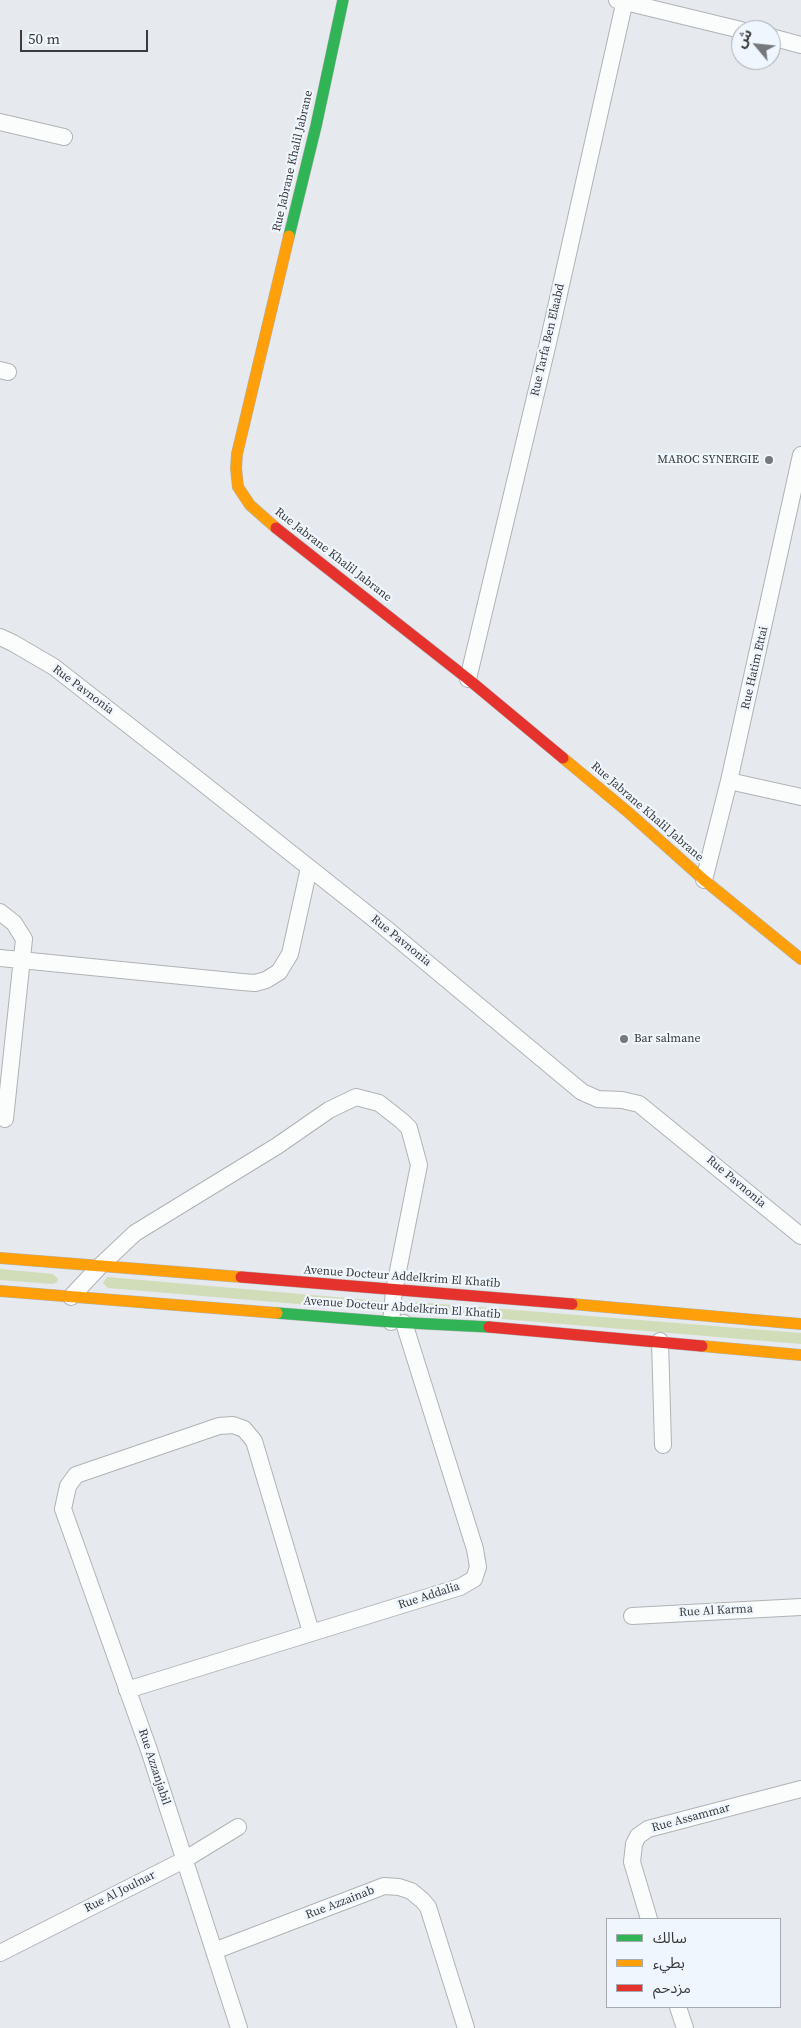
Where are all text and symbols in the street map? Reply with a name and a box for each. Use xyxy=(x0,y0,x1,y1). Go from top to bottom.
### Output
scale bar xyxy=(22,20,150,52)
north arrow xyxy=(731,20,781,70)
text: ش xyxy=(730,25,757,52)
text: 50 m xyxy=(28,28,60,49)
street label: Rue Jabrane Khalil Jabrane xyxy=(270,89,316,233)
street label: Rue Tarfa Ben Elaabd xyxy=(528,282,568,398)
place label: MAROC SYNERGIE xyxy=(657,453,759,467)
marker: MAROC SYNERGIE xyxy=(763,454,775,466)
street label: Rue Jabrane Khalil Jabrane xyxy=(272,505,394,605)
street label: Rue Hatim Ettai xyxy=(738,625,772,711)
street label: Rue Pavnonia xyxy=(49,662,117,718)
street label: Rue Jabrane Khalil Jabrane xyxy=(588,759,706,865)
street label: Rue Pavnonia xyxy=(368,912,434,970)
place label: Bar salmane xyxy=(634,1032,701,1046)
marker: Bar salmane xyxy=(618,1033,630,1045)
street label: Rue Pavnonia xyxy=(703,1153,769,1211)
street label: Avenue Docteur Addelkrim El Khatib xyxy=(303,1263,501,1291)
street label: Avenue Docteur Abdelkrim El Khatib xyxy=(303,1294,501,1322)
street label: Rue Addalia xyxy=(396,1579,462,1613)
street label: Rue Al Karma xyxy=(679,1602,753,1620)
street label: Rue Azzanjabil xyxy=(135,1727,173,1807)
street label: Rue Assammar xyxy=(650,1801,732,1835)
street label: Rue Al Joulnar xyxy=(82,1868,158,1916)
street label: Rue Azzainab xyxy=(304,1883,376,1923)
legend xyxy=(606,1918,781,2008)
text: سالك xyxy=(653,1927,687,1948)
text: بطيء xyxy=(653,1952,685,1973)
text: مزدحم xyxy=(653,1977,691,1998)

